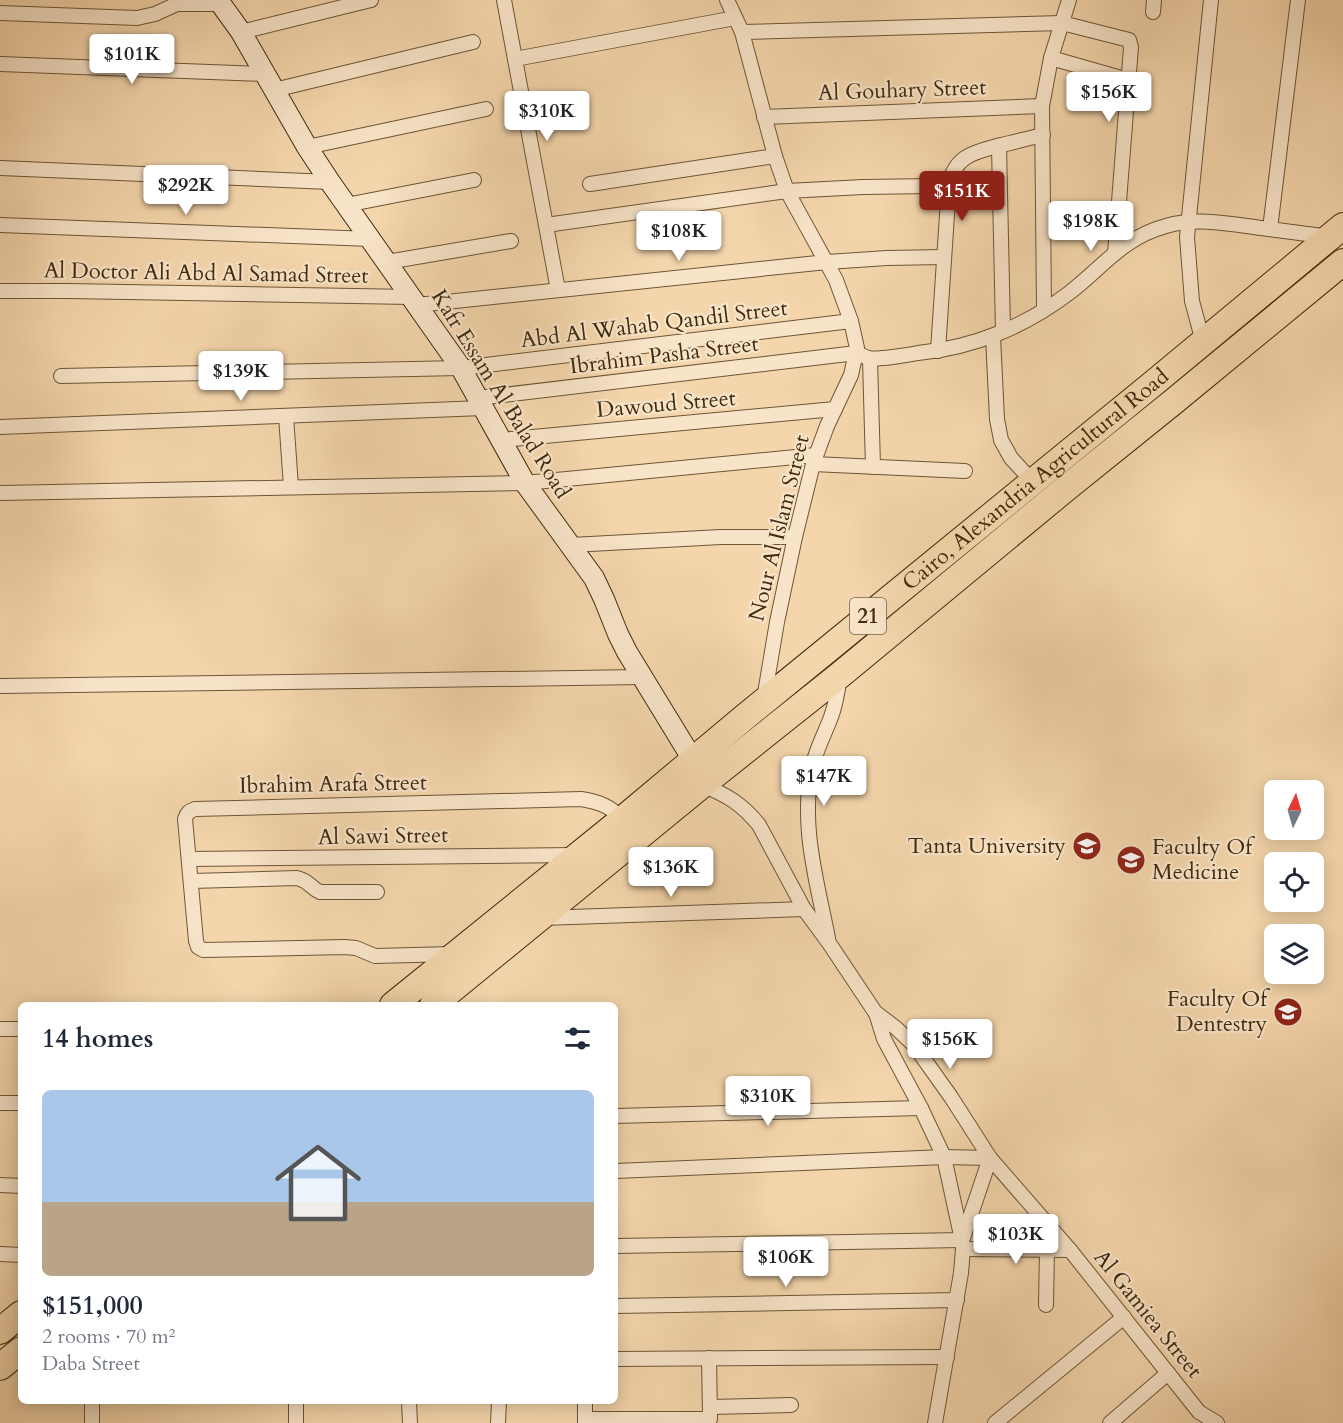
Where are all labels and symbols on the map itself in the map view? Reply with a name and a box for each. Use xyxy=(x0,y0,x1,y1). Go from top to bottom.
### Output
pin: $101K xyxy=(90,34,174,85)
street label: Al Gouhary Street xyxy=(817,72,987,108)
pin: $156K xyxy=(1067,72,1151,123)
pin: $310K xyxy=(505,91,589,142)
pin: $292K xyxy=(144,165,228,216)
pin: $151K xyxy=(920,171,1004,222)
pin: $198K xyxy=(1049,201,1133,252)
pin: $108K xyxy=(637,211,721,262)
street label: Al Doctor Ali Abd Al Samad Street xyxy=(44,255,369,291)
street label: Kafr Essam Al Balad Road xyxy=(424,284,578,505)
street label: Abd Al Wahab Qandil Street xyxy=(519,293,789,355)
street label: Ibrahim Pasha Street xyxy=(568,329,760,381)
pin: $139K xyxy=(199,351,283,402)
street label: Cairo, Alexandria Agricultural Road xyxy=(896,361,1175,597)
street label: Dawoud Street xyxy=(595,383,737,425)
street label: Nour Al Islam Street xyxy=(741,432,817,624)
road number: 21 xyxy=(850,598,886,634)
pin: $147K xyxy=(782,756,866,807)
street label: Ibrahim Arafa Street xyxy=(239,767,427,801)
north arrow xyxy=(1264,780,1324,840)
street label: Al Sawi Street xyxy=(318,820,448,852)
school or university icon: Tanta University xyxy=(1071,830,1103,862)
place label: Tanta University xyxy=(908,831,1066,861)
place label: Faculty Of Medicine xyxy=(1152,832,1255,887)
school or university icon: Faculty Of Medicine xyxy=(1115,844,1147,876)
pin: $136K xyxy=(629,847,713,898)
place label: Faculty Of Dentestry xyxy=(1167,984,1270,1039)
school or university icon: Faculty Of Dentestry xyxy=(1272,996,1304,1028)
pin: $156K xyxy=(908,1019,992,1070)
pin: $310K xyxy=(726,1076,810,1127)
pin: $103K xyxy=(974,1214,1058,1265)
pin: $106K xyxy=(744,1237,828,1288)
street label: Al Gamiea Street xyxy=(1087,1243,1209,1385)

